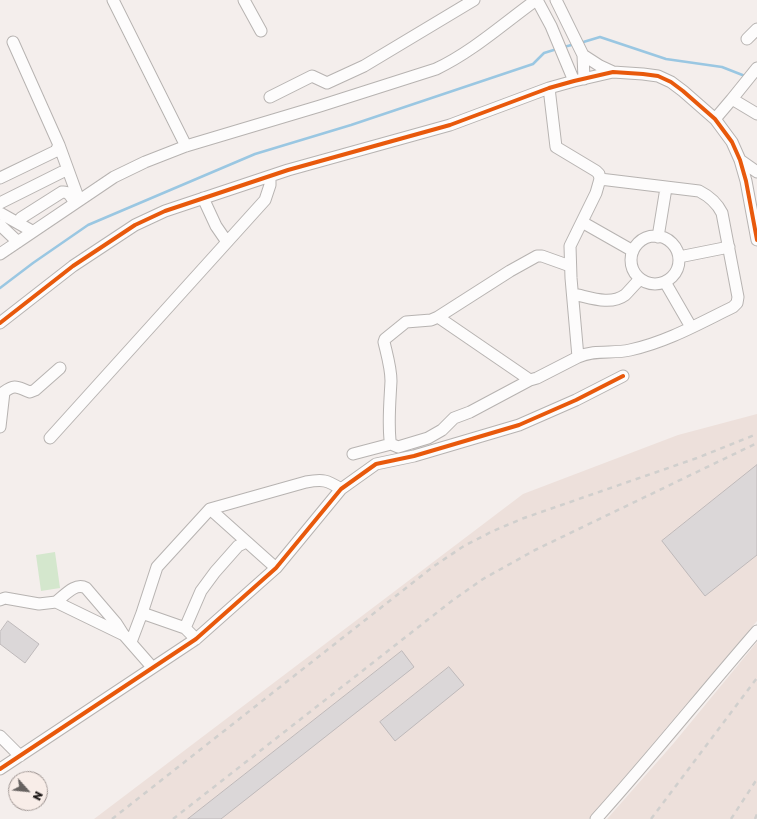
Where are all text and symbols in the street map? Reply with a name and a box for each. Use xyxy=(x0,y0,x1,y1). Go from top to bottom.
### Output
north arrow xyxy=(8,771,48,811)
text: N xyxy=(31,790,46,803)

